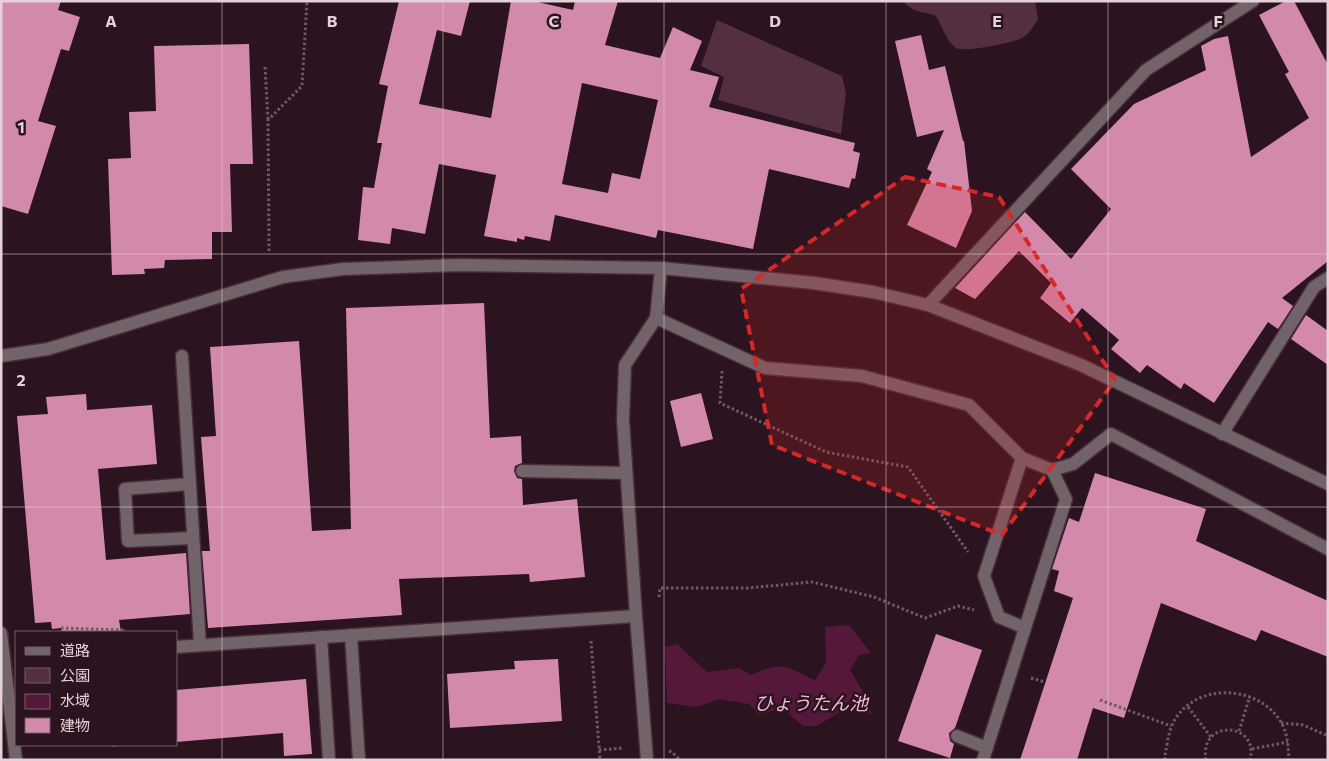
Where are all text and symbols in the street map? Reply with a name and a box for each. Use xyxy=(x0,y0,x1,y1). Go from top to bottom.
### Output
text: A xyxy=(105,11,117,30)
text: B xyxy=(327,11,338,30)
text: C xyxy=(549,11,560,30)
text: D xyxy=(769,11,781,30)
text: E xyxy=(992,11,1002,30)
text: F xyxy=(1213,11,1223,30)
text: 1 xyxy=(17,117,25,136)
text: 2 xyxy=(16,370,26,389)
legend xyxy=(15,631,178,746)
text: 道路 xyxy=(60,641,90,659)
text: 公園 xyxy=(60,666,90,684)
text: 水域 xyxy=(60,691,90,709)
water label: ひょうたん池 xyxy=(754,691,870,714)
text: 建物 xyxy=(60,716,90,734)

